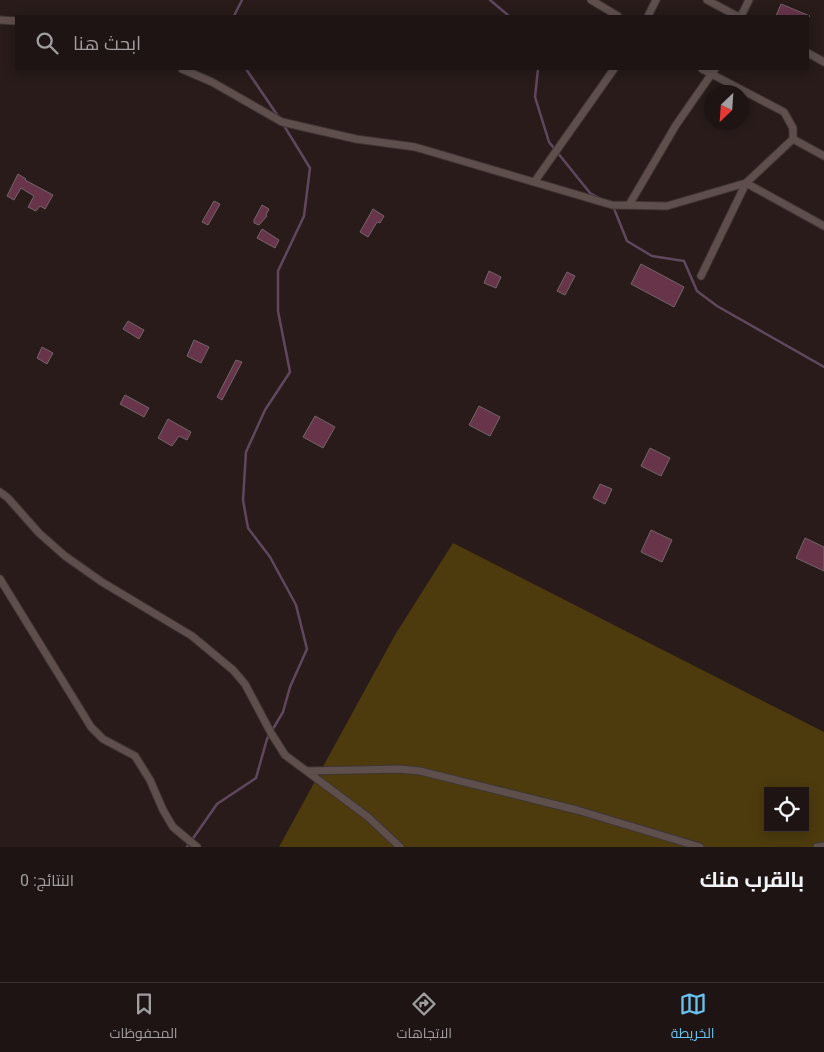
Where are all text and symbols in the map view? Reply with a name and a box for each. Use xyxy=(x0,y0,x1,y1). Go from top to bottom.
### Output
search box xyxy=(15,15,809,70)
icon: search xyxy=(33,29,61,57)
text: ابحث هنا xyxy=(73,32,141,55)
north arrow xyxy=(704,85,749,130)
map controls xyxy=(764,787,809,832)
button: locate xyxy=(764,787,809,832)
text: بالقرب منك xyxy=(700,868,804,892)
text: النتائج: 0 xyxy=(20,871,74,890)
tab: المحفوظات xyxy=(109,990,178,1046)
tab: الاتجاهات xyxy=(397,990,452,1046)
tab: الخريطة xyxy=(671,990,715,1046)

